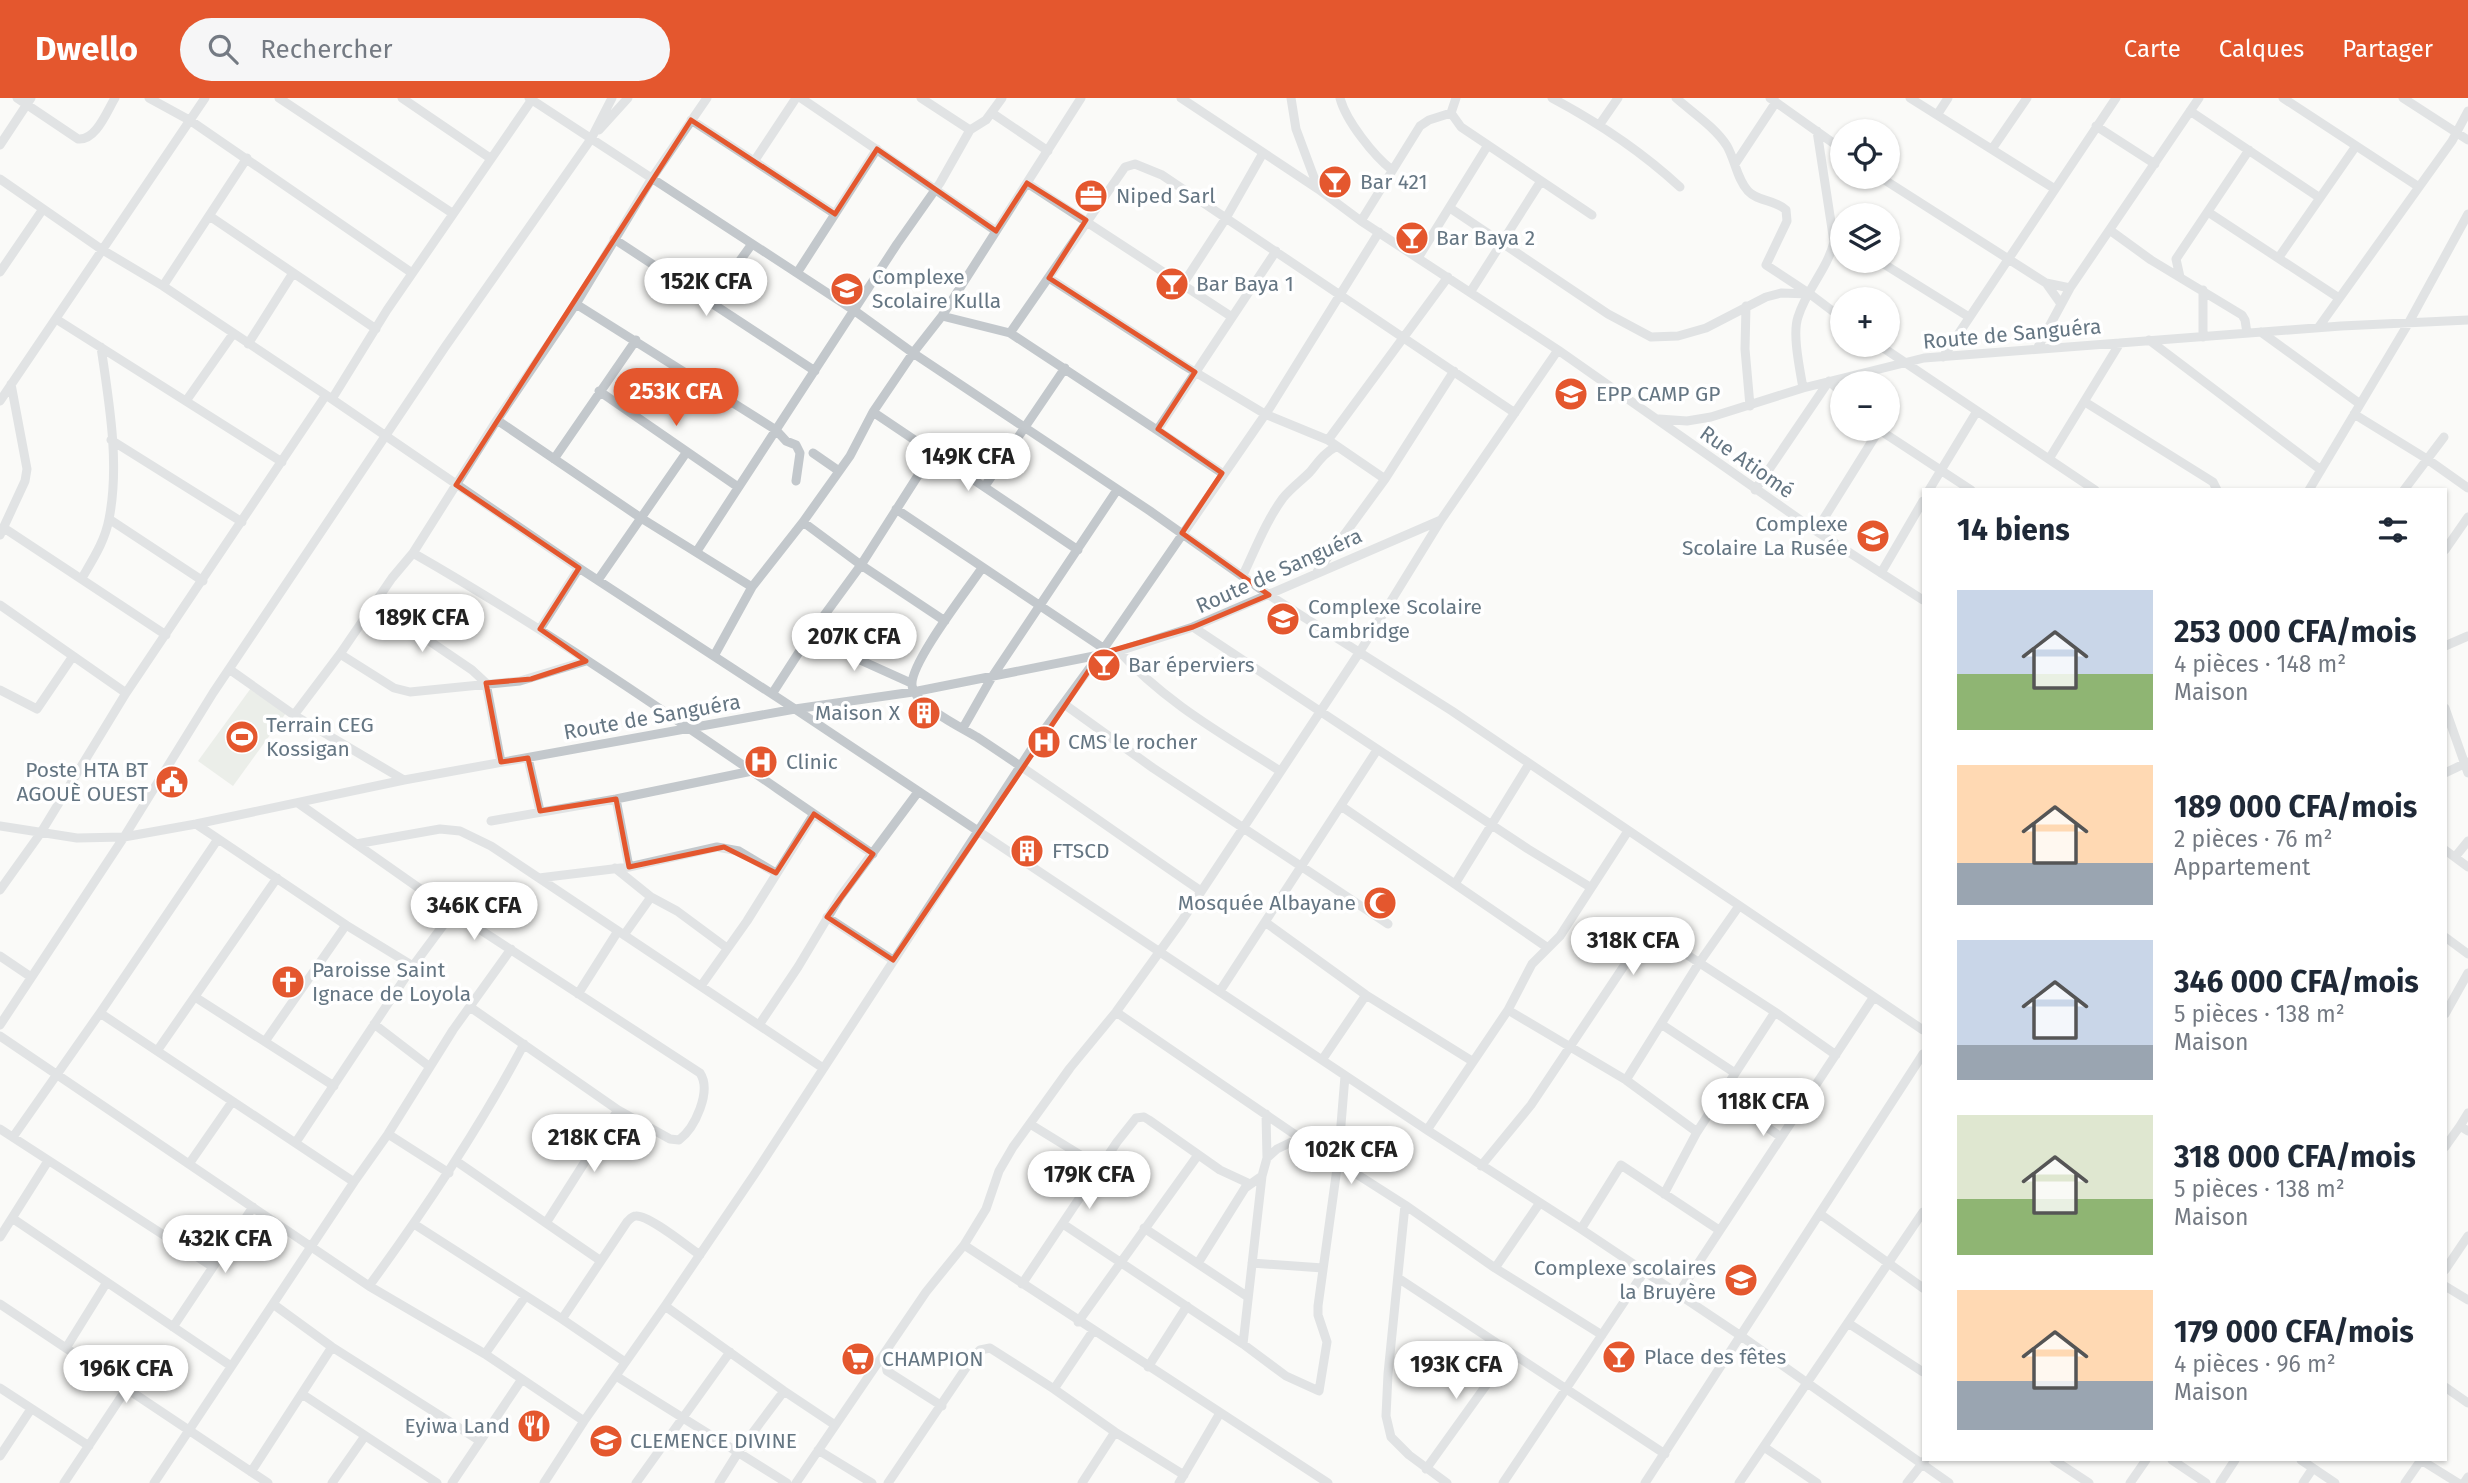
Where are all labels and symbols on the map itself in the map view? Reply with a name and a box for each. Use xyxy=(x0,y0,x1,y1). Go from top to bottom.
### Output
bar icon: Bar 421 xyxy=(1316,163,1354,201)
place label: Bar 421 xyxy=(1360,169,1428,195)
office icon: Niped Sarl xyxy=(1072,177,1110,215)
place label: Niped Sarl xyxy=(1116,183,1215,209)
bar icon: Bar Baya 2 xyxy=(1393,219,1431,257)
place label: Bar Baya 2 xyxy=(1436,225,1535,251)
pin: 152K CFA xyxy=(634,258,778,318)
place label: Complexe Scolaire Kulla xyxy=(872,264,1001,314)
bar icon: Bar Baya 1 xyxy=(1153,265,1191,303)
school or university icon: Complexe Scolaire Kulla xyxy=(828,270,866,308)
place label: Bar Baya 1 xyxy=(1196,271,1294,297)
street label: Route de Sanguéra xyxy=(1922,313,2102,355)
pin: 253K CFA xyxy=(604,368,748,428)
school or university icon: EPP CAMP GP xyxy=(1552,375,1590,413)
place label: EPP CAMP GP xyxy=(1596,381,1721,407)
street label: Rue Atiomé xyxy=(1695,420,1799,504)
pin: 149K CFA xyxy=(896,434,1040,493)
place label: Complexe Scolaire La Rusée xyxy=(1682,511,1848,561)
school or university icon: Complexe Scolaire La Rusée xyxy=(1854,517,1892,555)
street label: Route de Sanguéra xyxy=(1192,523,1366,619)
pin: 189K CFA xyxy=(350,594,494,654)
place label: Complexe Scolaire Cambridge xyxy=(1308,594,1482,644)
school or university icon: Complexe Scolaire Cambridge xyxy=(1264,600,1302,638)
pin: 207K CFA xyxy=(782,614,926,673)
bar icon: Bar éperviers xyxy=(1085,646,1123,684)
place label: Bar éperviers xyxy=(1128,652,1255,678)
street label: Route de Sanguéra xyxy=(562,689,742,745)
building icon: Maison X xyxy=(905,694,943,732)
place label: Maison X xyxy=(815,700,901,726)
place label: Terrain CEG Kossigan xyxy=(266,712,374,762)
sports icon: Terrain CEG Kossigan xyxy=(223,718,261,756)
hospital icon: CMS le rocher xyxy=(1025,723,1063,761)
place label: CMS le rocher xyxy=(1068,729,1197,755)
hospital icon: Clinic xyxy=(742,743,780,781)
place label: Clinic xyxy=(786,749,838,775)
place label: Poste HTA BT AGOUÈ OUEST xyxy=(16,757,148,807)
public building icon: Poste HTA BT AGOUÈ OUEST xyxy=(153,763,191,801)
building icon: FTSCD xyxy=(1008,832,1046,870)
place label: FTSCD xyxy=(1052,838,1109,864)
pin: 346K CFA xyxy=(402,882,546,942)
mosque icon: Mosquée Albayane xyxy=(1361,884,1399,922)
place label: Mosquée Albayane xyxy=(1178,890,1356,916)
pin: 318K CFA xyxy=(1561,918,1705,977)
place label: Paroisse Saint Ignace de Loyola xyxy=(312,957,471,1007)
church icon: Paroisse Saint Ignace de Loyola xyxy=(269,963,307,1001)
pin: 118K CFA xyxy=(1691,1079,1835,1138)
pin: 218K CFA xyxy=(522,1114,666,1174)
pin: 102K CFA xyxy=(1279,1126,1423,1186)
pin: 179K CFA xyxy=(1017,1152,1161,1211)
pin: 432K CFA xyxy=(153,1216,297,1275)
place label: Complexe scolaires la Bruyère xyxy=(1534,1255,1716,1305)
school or university icon: Complexe scolaires la Bruyère xyxy=(1722,1261,1760,1299)
bar icon: Place des fêtes xyxy=(1600,1338,1638,1376)
supermarket icon: CHAMPION xyxy=(839,1340,877,1378)
pin: 193K CFA xyxy=(1384,1342,1528,1401)
place label: Place des fêtes xyxy=(1644,1344,1786,1370)
pin: 196K CFA xyxy=(54,1346,198,1405)
place label: CHAMPION xyxy=(882,1346,984,1372)
restaurant icon: Eyiwa Land xyxy=(515,1407,553,1445)
place label: Eyiwa Land xyxy=(405,1413,510,1439)
school or university icon: CLEMENCE DIVINE xyxy=(587,1422,625,1460)
place label: CLEMENCE DIVINE xyxy=(630,1428,797,1454)

